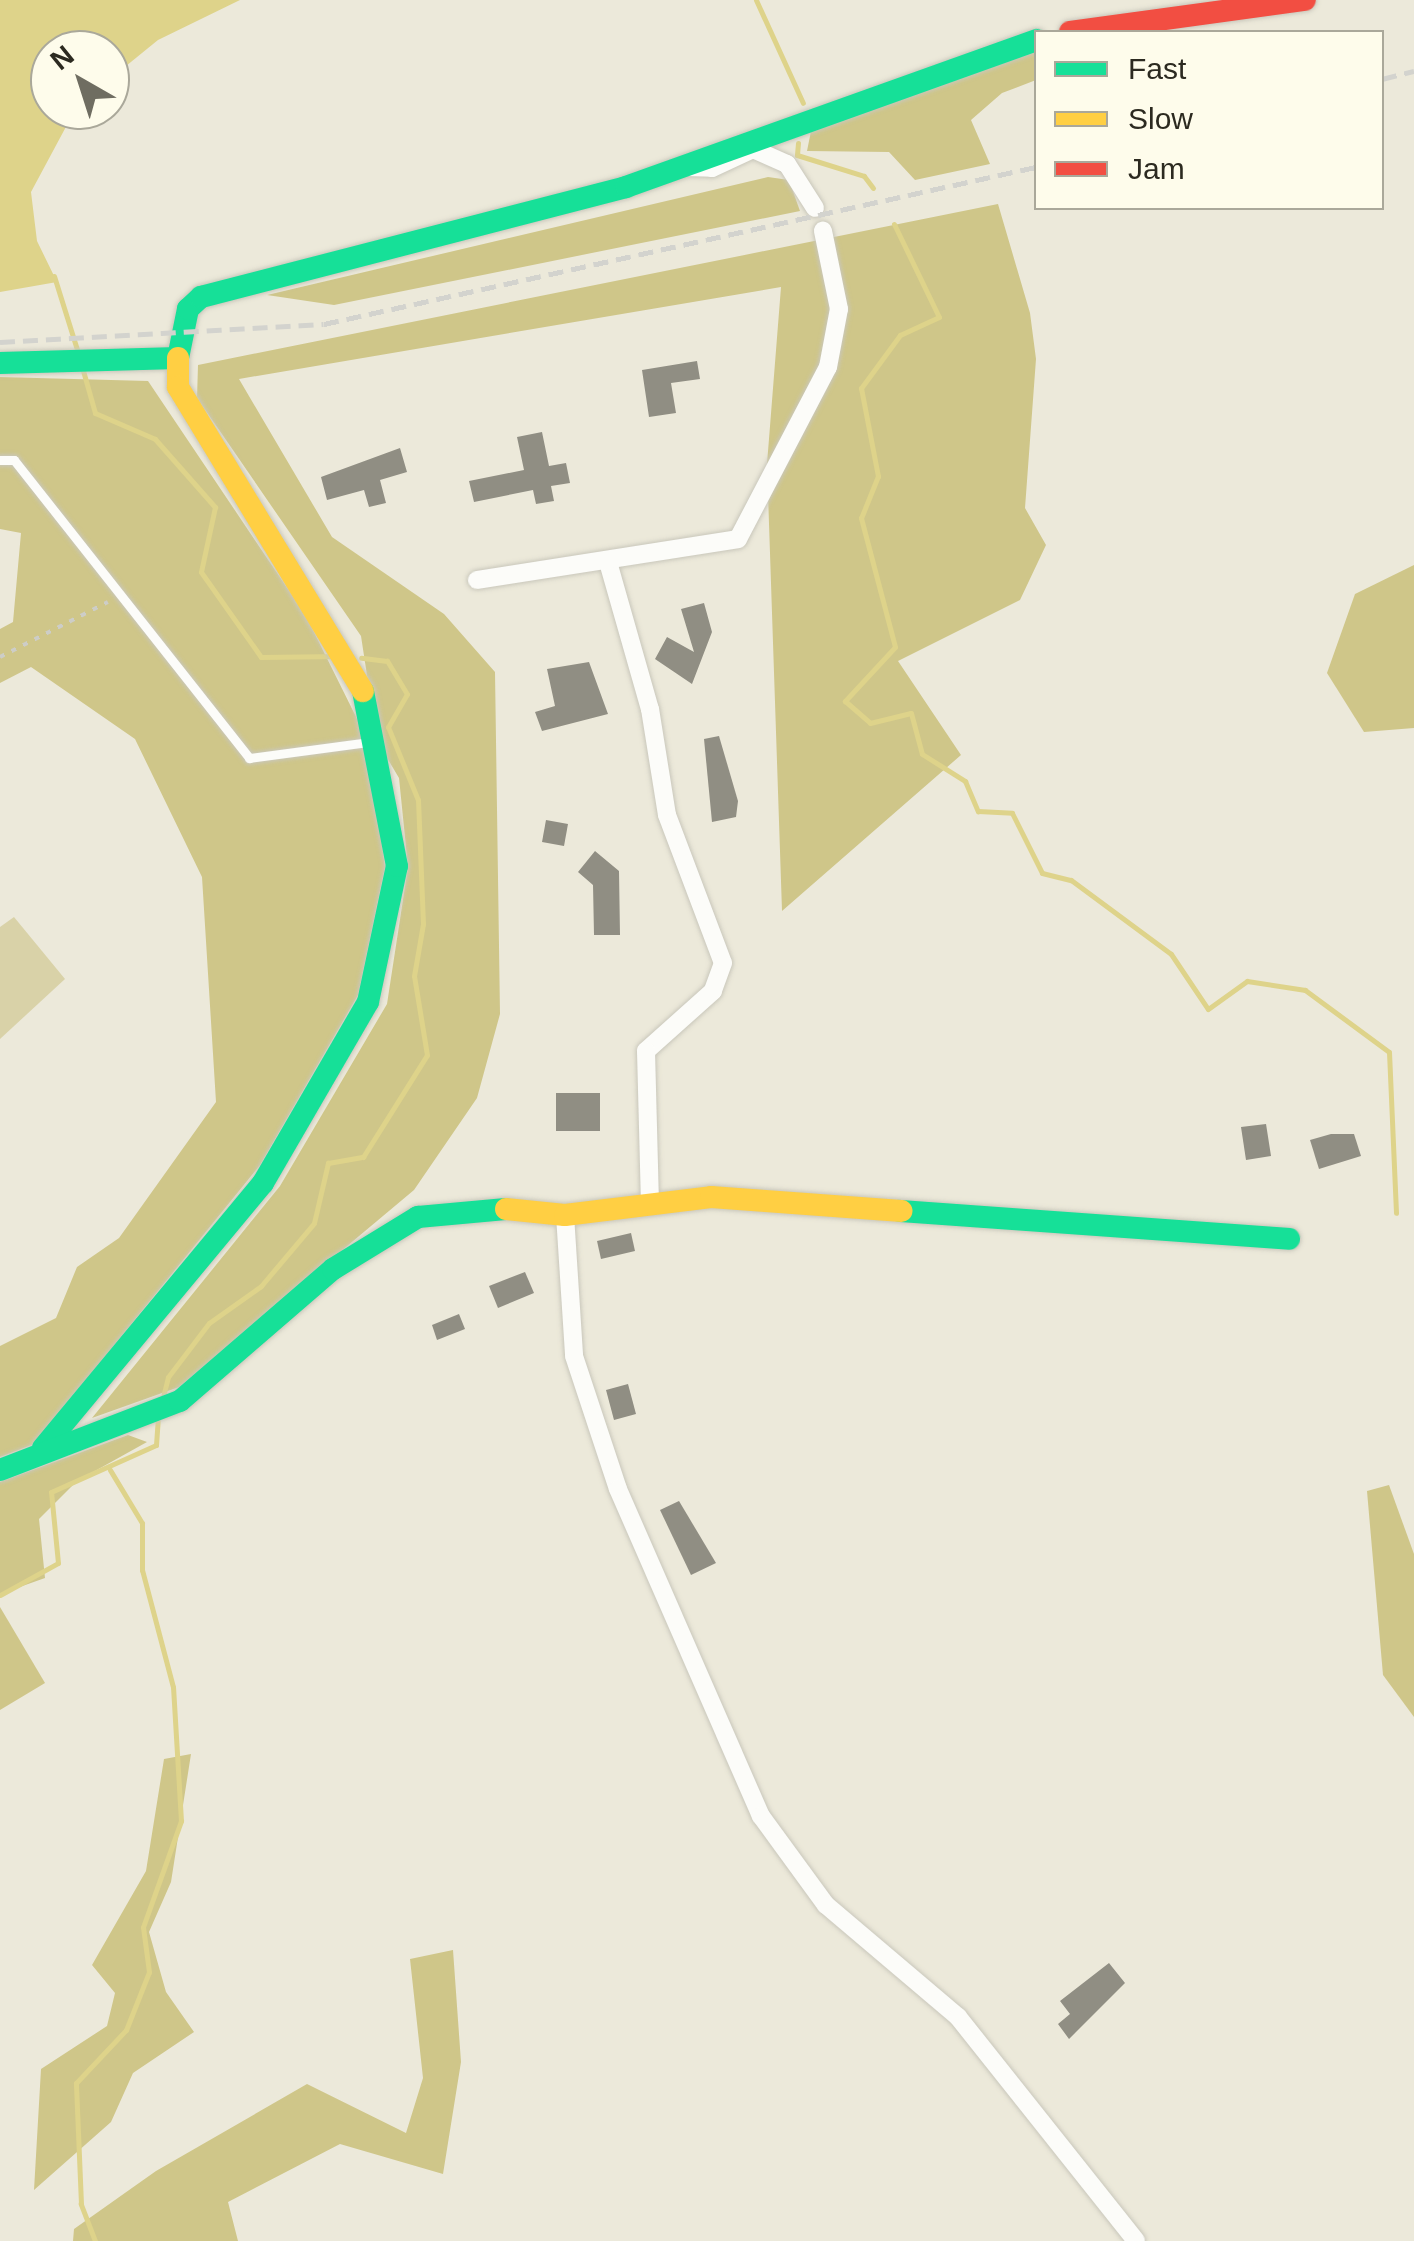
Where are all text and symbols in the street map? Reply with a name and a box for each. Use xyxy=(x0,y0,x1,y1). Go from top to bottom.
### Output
north arrow xyxy=(30,30,130,130)
legend xyxy=(1034,30,1384,210)
text: N xyxy=(44,39,80,76)
text: Fast xyxy=(1128,52,1186,85)
text: Slow xyxy=(1128,102,1193,135)
text: Jam xyxy=(1128,152,1185,185)

